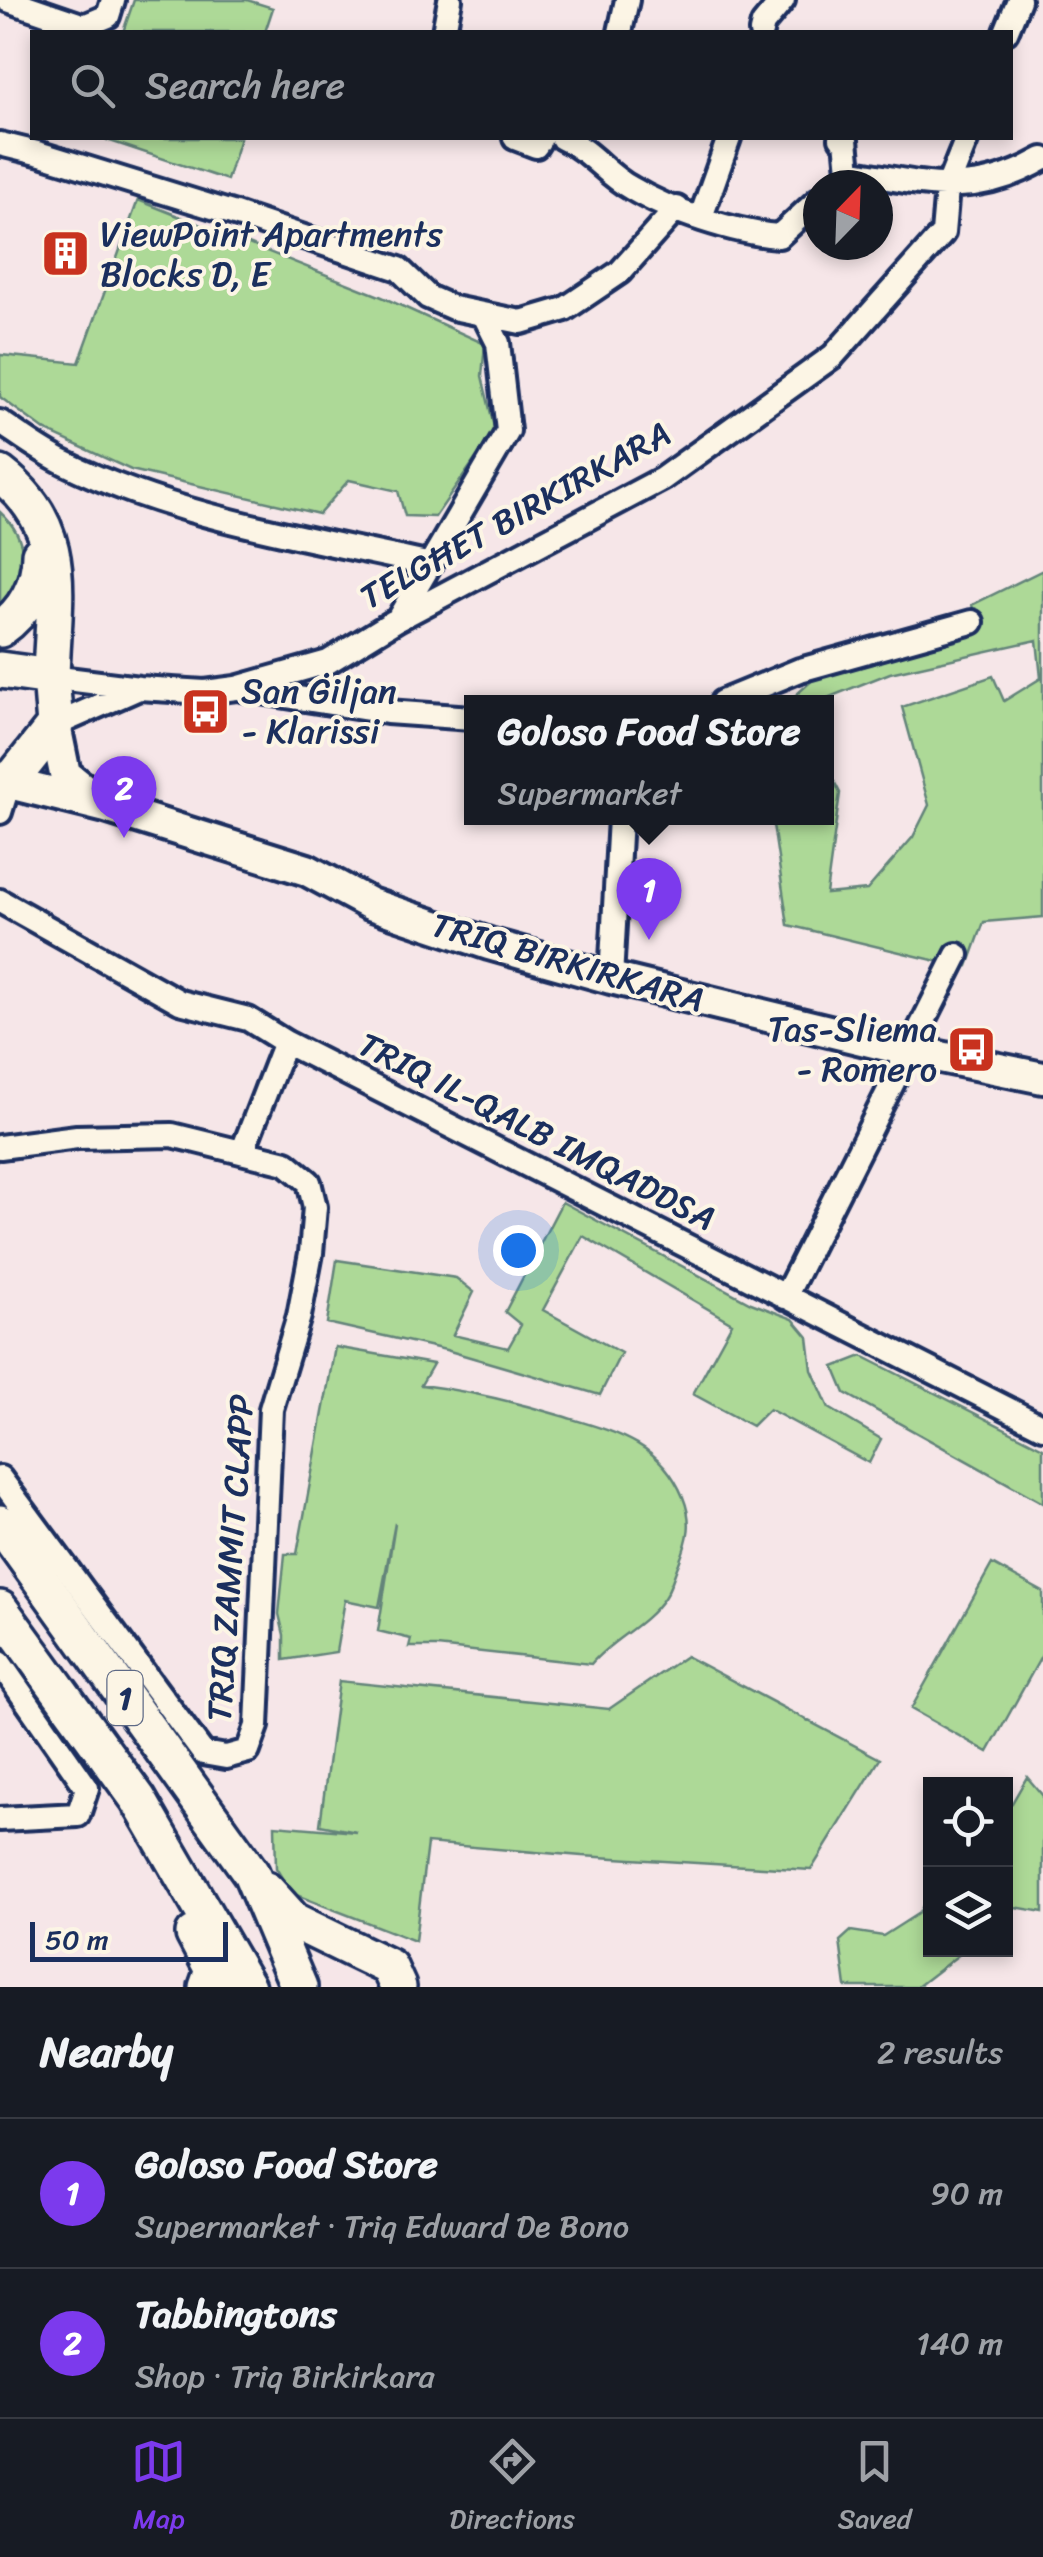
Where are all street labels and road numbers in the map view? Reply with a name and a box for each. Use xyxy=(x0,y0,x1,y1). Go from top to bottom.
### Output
street label: TELGĦET BIRKIRKARA xyxy=(348,403,682,627)
street label: TRIQ BIRKIRKARA xyxy=(424,893,712,1031)
street label: TRIQ IL-QALB IMQADDSA xyxy=(347,1014,727,1248)
street label: TRIQ ZAMMIT CLAPP xyxy=(188,1392,272,1724)
road number: 1 xyxy=(108,1671,142,1725)

